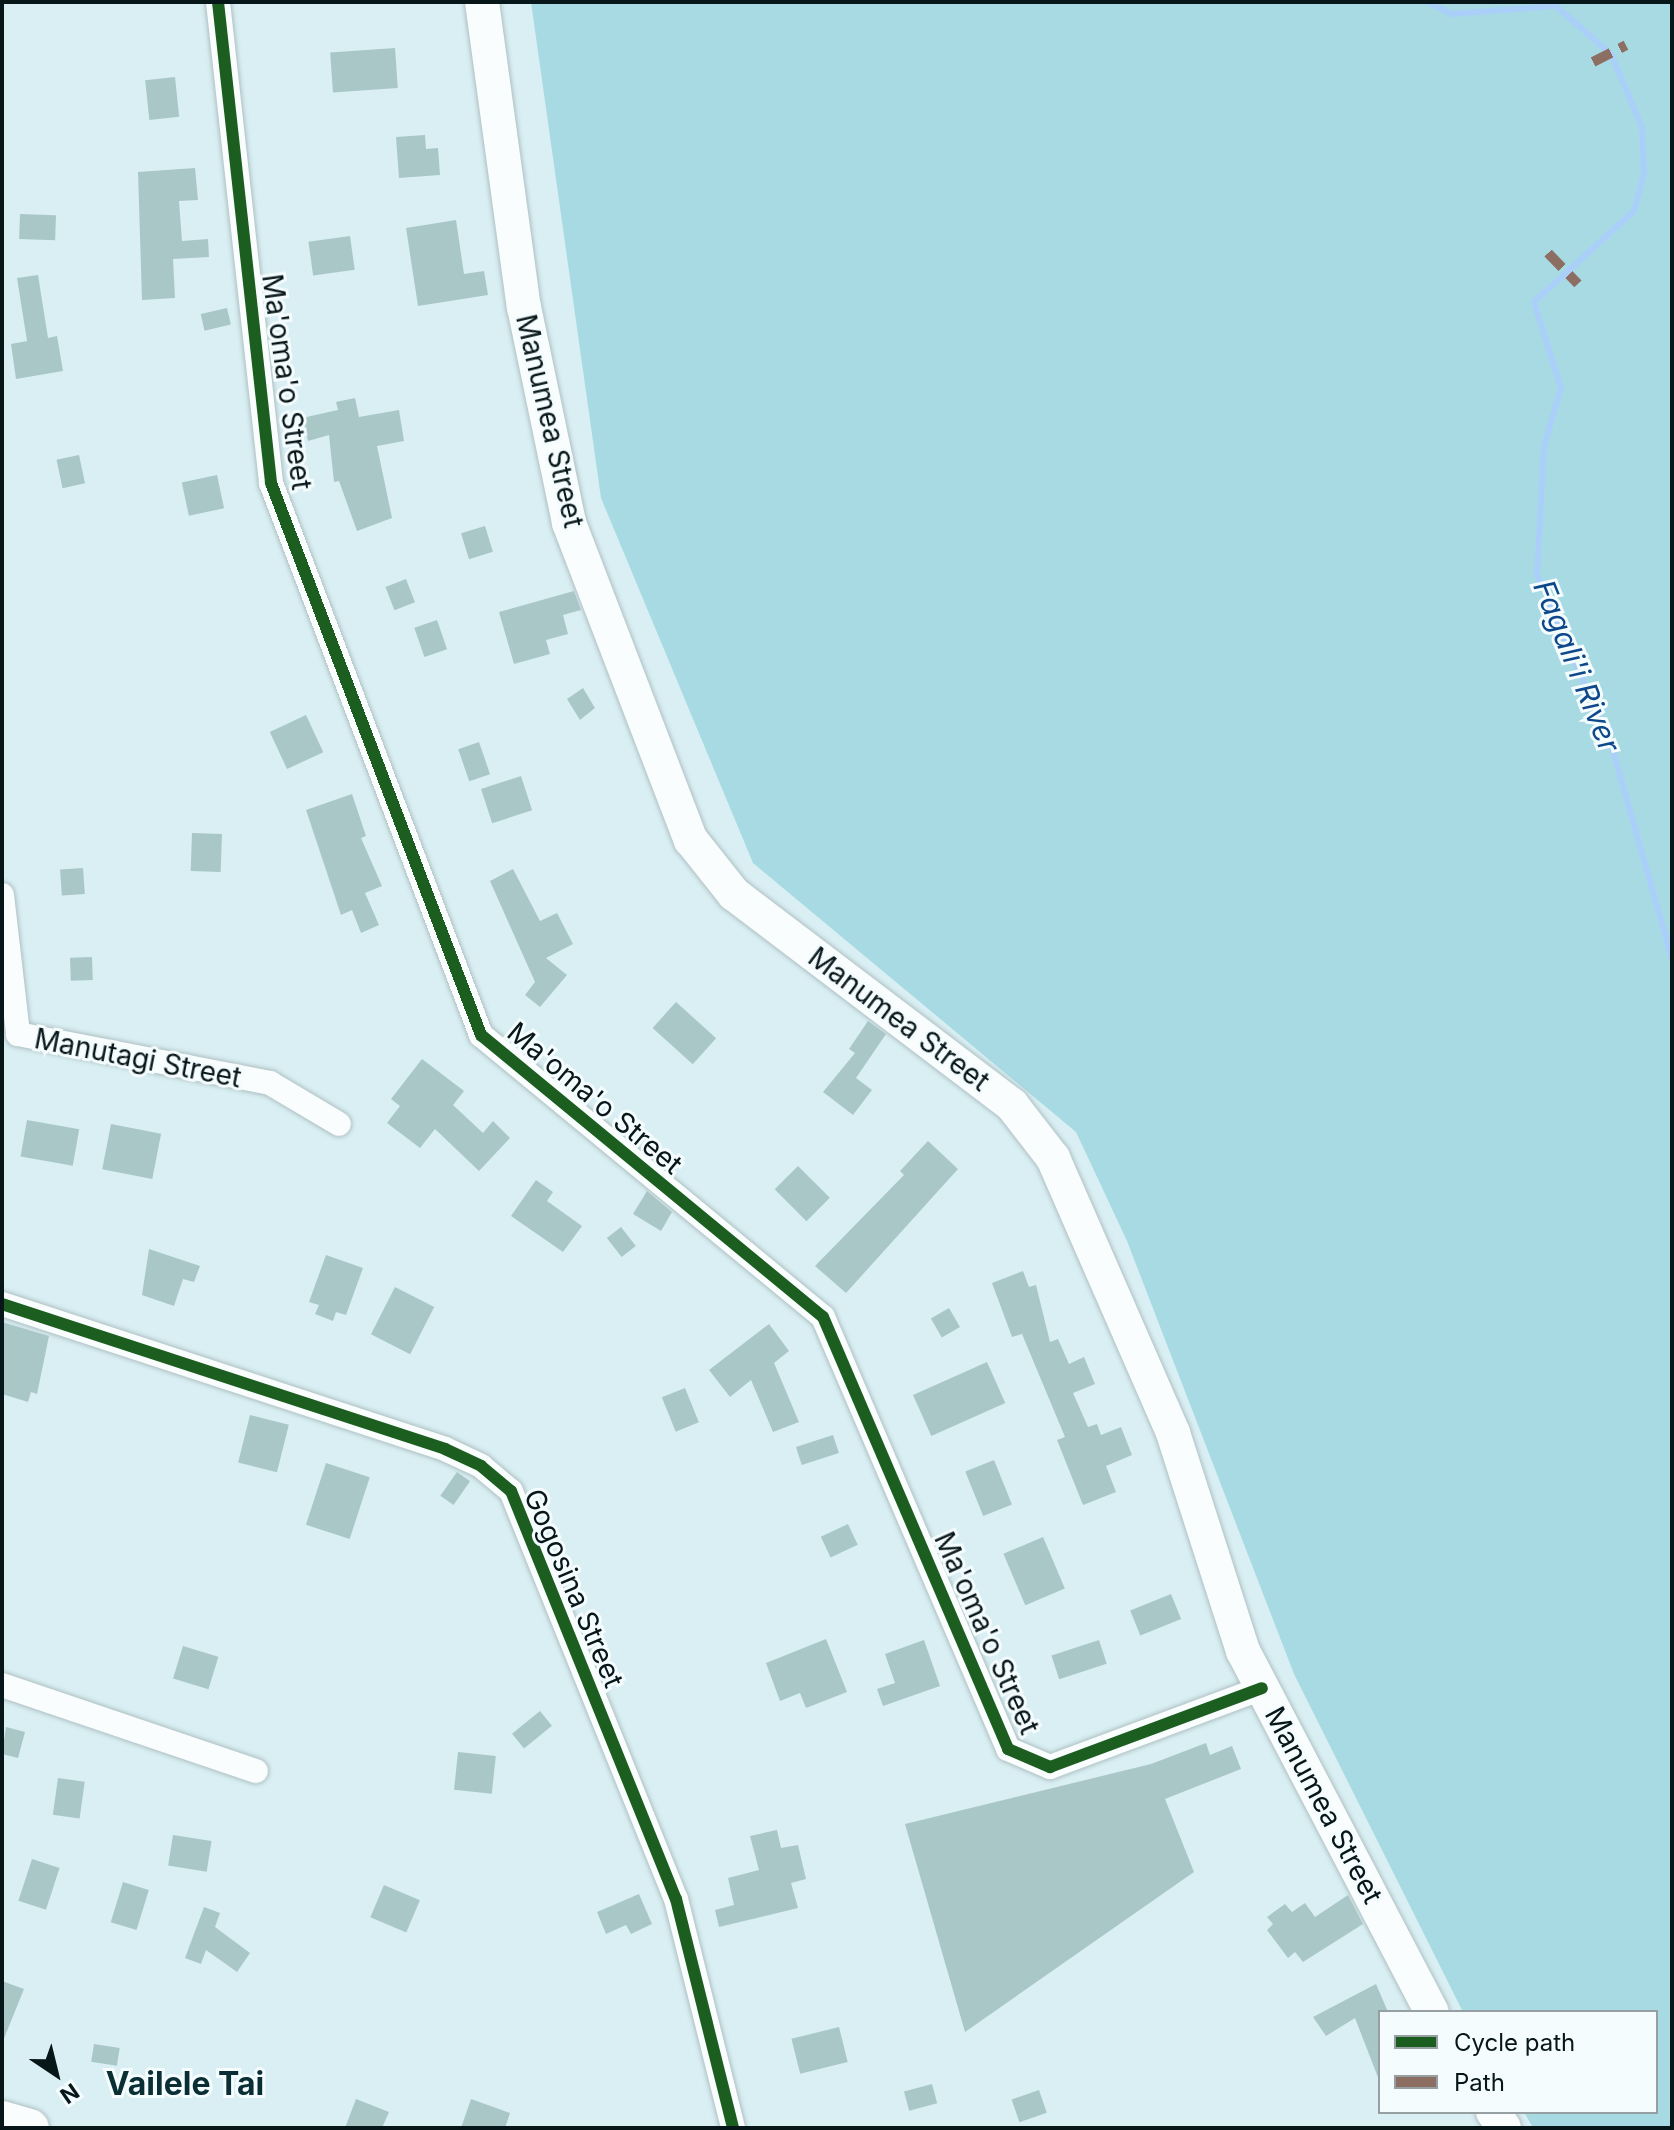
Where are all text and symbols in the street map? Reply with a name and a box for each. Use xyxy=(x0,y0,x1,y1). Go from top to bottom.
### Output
street label: Ma'oma'o Street xyxy=(255,272,319,492)
street label: Manumea Street xyxy=(509,311,591,531)
water label: Fagali'i River xyxy=(1526,575,1628,757)
street label: Manumea Street xyxy=(802,940,996,1098)
street label: Ma'oma'o Street xyxy=(501,1015,689,1181)
street label: Manutagi Street xyxy=(32,1021,244,1095)
street label: Gogosina Street xyxy=(517,1484,631,1692)
street label: Ma'oma'o Street xyxy=(927,1527,1047,1739)
street label: Manumea Street xyxy=(1258,1701,1390,1909)
legend xyxy=(1378,2010,1658,2114)
text: Cycle path xyxy=(1454,2028,1575,2057)
north arrow xyxy=(16,2034,96,2114)
district label: Vailele Tai xyxy=(106,2065,264,2103)
text: Path xyxy=(1454,2068,1505,2097)
text: N xyxy=(55,2078,84,2109)

